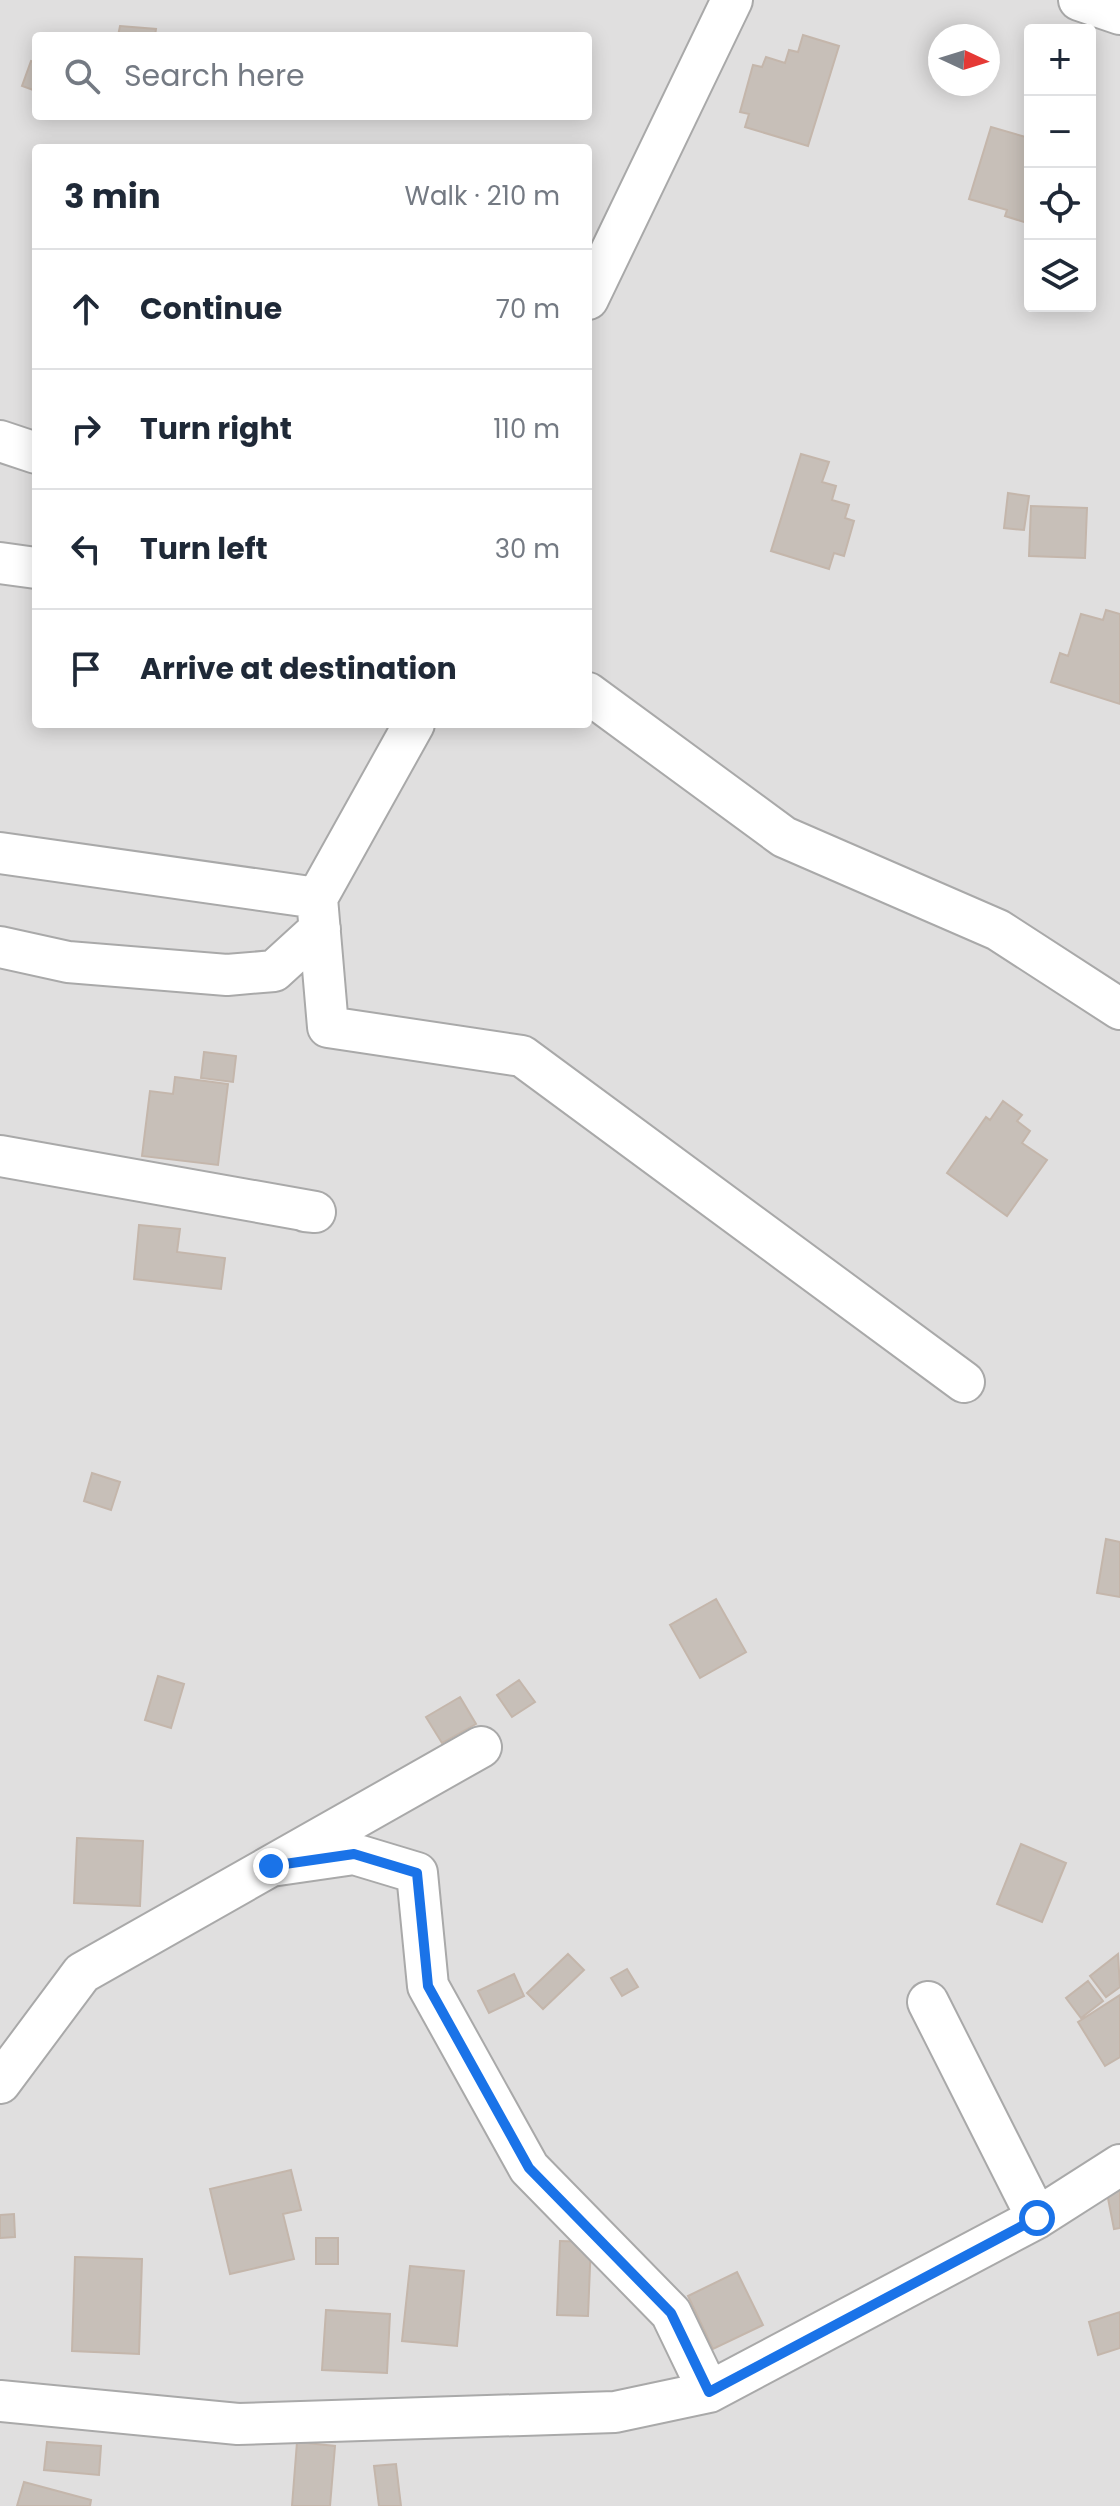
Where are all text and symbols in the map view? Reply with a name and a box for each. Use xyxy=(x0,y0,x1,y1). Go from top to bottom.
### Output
north arrow xyxy=(928,24,1000,96)
map controls xyxy=(1024,24,1096,312)
button: + xyxy=(1024,24,1096,96)
search box xyxy=(32,32,592,120)
icon: search xyxy=(60,54,104,98)
text: Search here xyxy=(124,54,305,97)
button: − xyxy=(1024,96,1096,168)
button: locate xyxy=(1024,168,1096,240)
text: 3 min xyxy=(64,172,161,220)
text: Walk · 210 m xyxy=(405,178,560,214)
button: layers xyxy=(1024,240,1096,312)
icon: ahead xyxy=(64,287,108,331)
text: Continue xyxy=(140,287,282,330)
text: 70 m xyxy=(496,291,560,327)
icon: right xyxy=(64,407,108,451)
text: Turn right xyxy=(140,407,292,450)
text: 110 m xyxy=(493,411,560,447)
icon: left xyxy=(64,527,108,571)
text: Turn left xyxy=(140,527,268,570)
text: 30 m xyxy=(495,531,560,567)
icon: arrive xyxy=(64,647,108,691)
text: Arrive at destination xyxy=(140,647,457,690)
route end xyxy=(253,1848,289,1884)
route start xyxy=(1019,2200,1055,2236)

